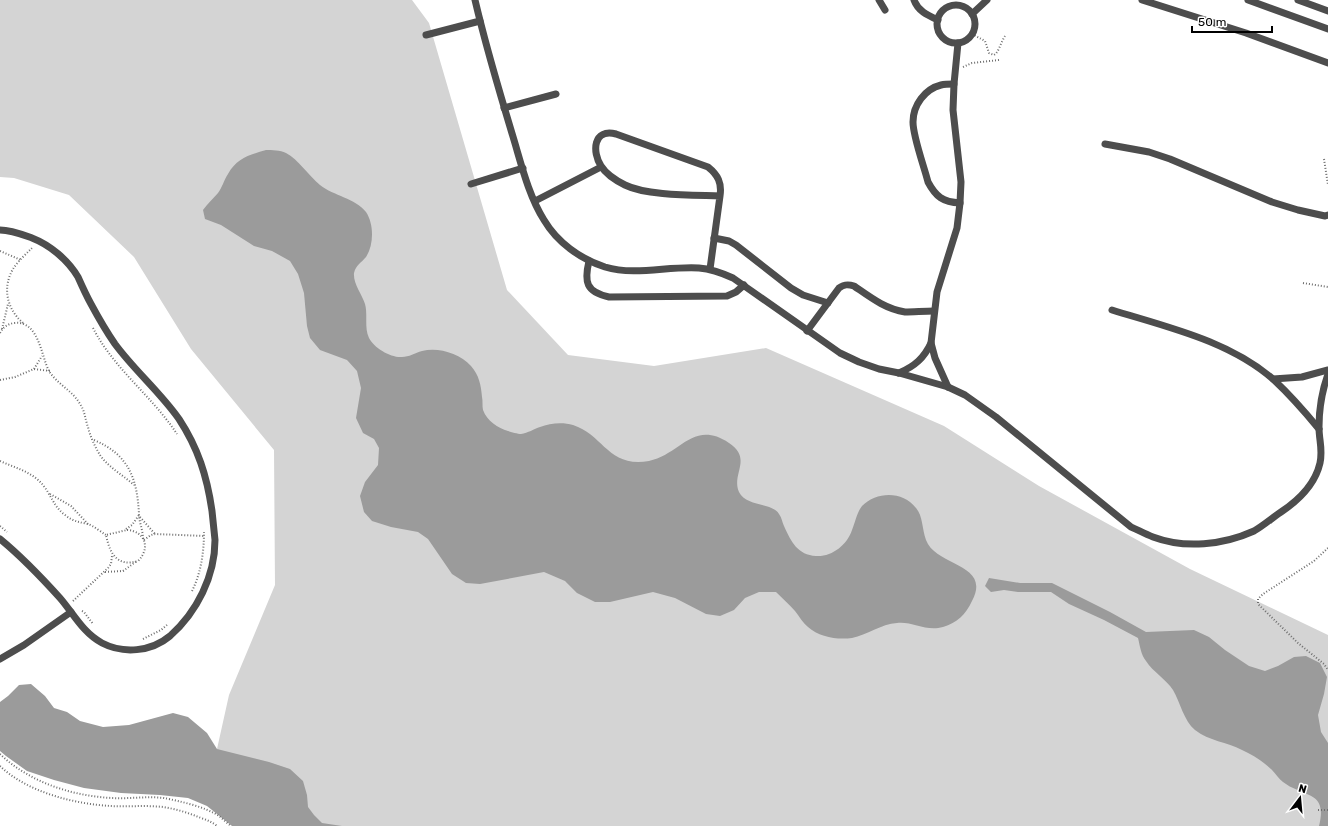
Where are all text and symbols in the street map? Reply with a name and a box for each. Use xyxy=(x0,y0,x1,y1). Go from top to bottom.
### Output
scale bar xyxy=(1192,8,1272,34)
text: 50 m xyxy=(1198,15,1226,29)
north arrow xyxy=(1280,778,1320,818)
text: N xyxy=(1297,782,1308,796)

